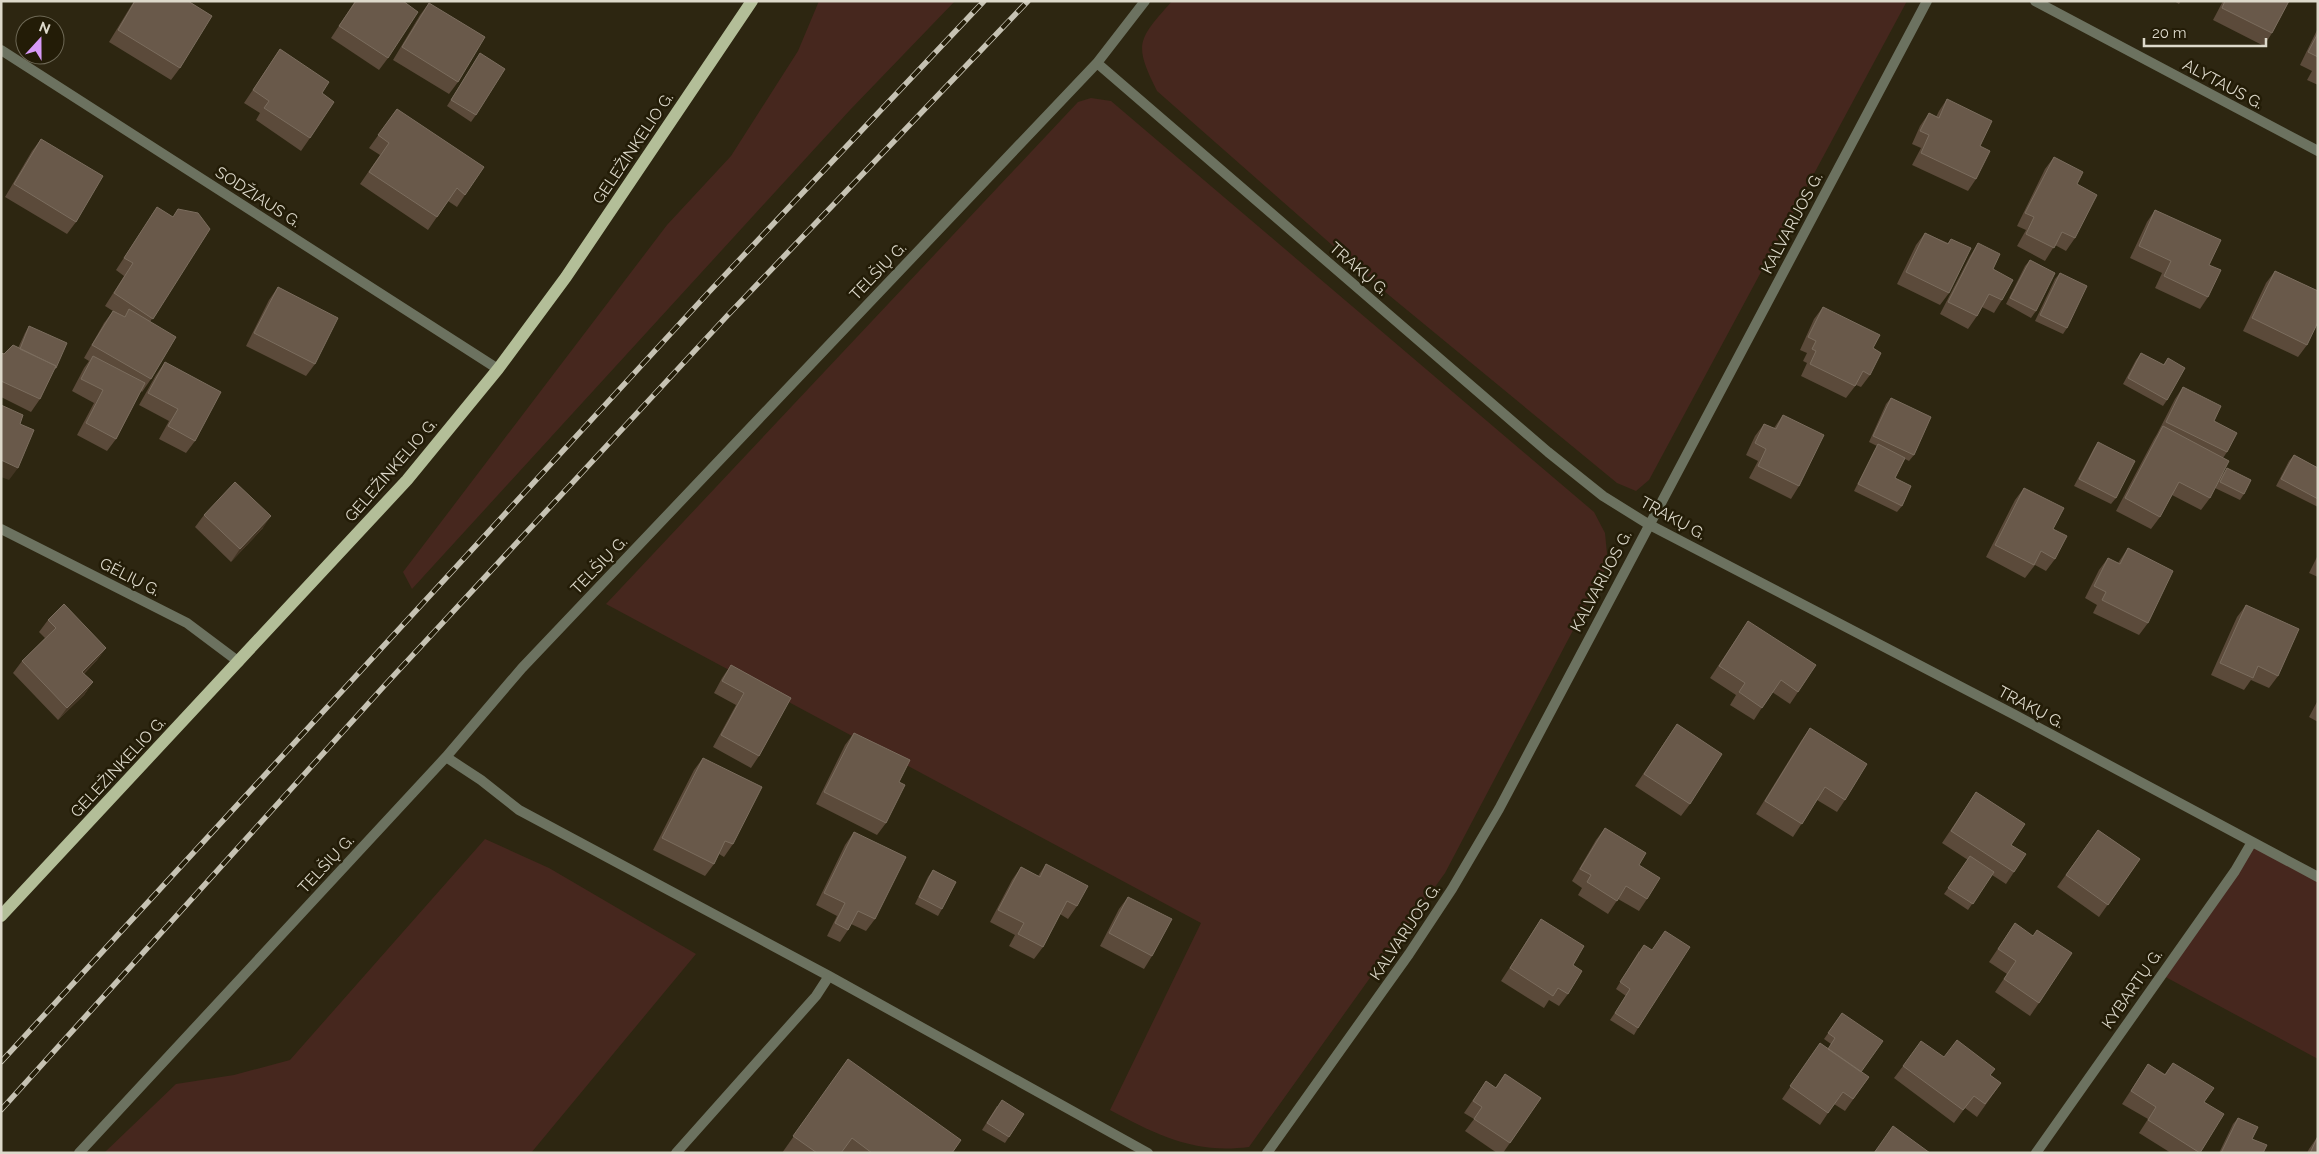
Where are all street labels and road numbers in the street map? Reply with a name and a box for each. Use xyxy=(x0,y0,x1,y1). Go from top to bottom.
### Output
street label: ALYTAUS G. xyxy=(2180,55,2266,113)
street label: GELEŽINKELIO G. xyxy=(588,88,677,207)
street label: SODŽIAUS G. xyxy=(212,162,305,232)
street label: KALVARIJOS G. xyxy=(1757,169,1827,277)
street label: TELŠIŲ G. xyxy=(845,237,910,304)
street label: TRAKŲ G. xyxy=(1326,238,1392,300)
street label: GELEŽINKELIO G. xyxy=(340,414,441,526)
street label: TRAKŲ G. xyxy=(1637,492,1709,544)
street label: KALVARIJOS G. xyxy=(1566,527,1636,635)
street label: TELŠIŲ G. xyxy=(566,531,631,598)
street label: GĖLIŲ G. xyxy=(97,553,164,600)
street label: TRAKŲ G. xyxy=(1995,682,2067,732)
street label: GELEŽINKELIO G. xyxy=(66,712,169,821)
street label: TELŠIŲ G. xyxy=(293,830,358,897)
street label: KALVARIJOS G. xyxy=(1366,880,1444,984)
street label: KYBARTŲ G. xyxy=(2098,946,2166,1032)

